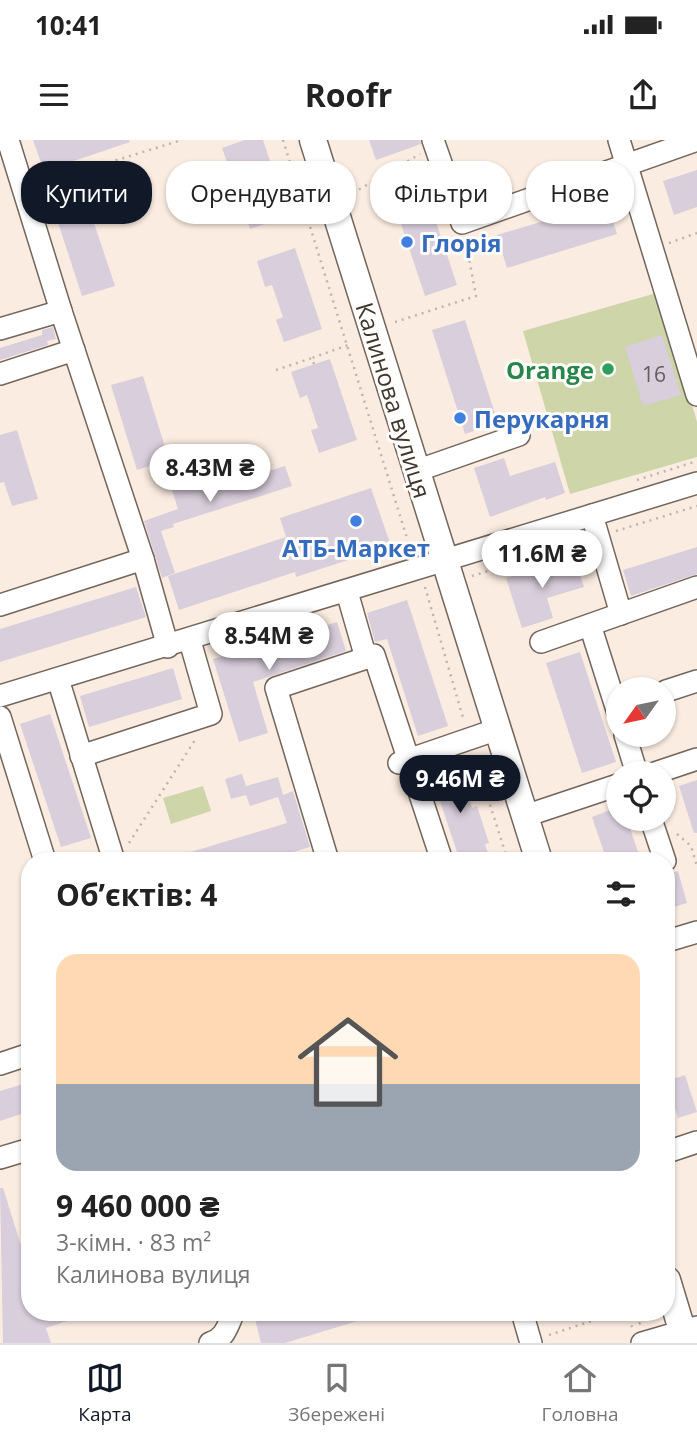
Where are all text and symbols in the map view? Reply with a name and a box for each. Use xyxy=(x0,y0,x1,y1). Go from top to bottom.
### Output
text: 10:41 xyxy=(35,7,102,43)
text: Roofr xyxy=(305,73,392,116)
icon: menu xyxy=(35,76,73,114)
icon: share xyxy=(624,76,662,114)
chip: Купити xyxy=(21,161,152,224)
chip: Орендувати xyxy=(166,161,356,224)
chip: Фільтри xyxy=(370,161,512,224)
chip: Нове xyxy=(526,161,634,224)
place label: Глорія xyxy=(421,226,502,259)
marker: Глорія xyxy=(399,234,415,250)
street label: Калинова вулиця xyxy=(349,298,439,502)
place label: Orange xyxy=(506,353,594,386)
house number: 16 xyxy=(642,360,666,388)
marker: Orange xyxy=(600,361,616,377)
place label: Перукарня xyxy=(474,402,610,435)
marker: Перукарня xyxy=(452,410,468,426)
pin: 8.43M ₴ xyxy=(145,444,275,504)
text: 8.43M ₴ xyxy=(165,451,255,483)
marker: АТБ-Маркет xyxy=(348,513,364,529)
place label: АТБ-Маркет xyxy=(282,531,430,564)
pin: 11.6M ₴ xyxy=(477,531,607,590)
text: 11.6M ₴ xyxy=(497,537,587,569)
pin: 8.54M ₴ xyxy=(204,612,334,672)
text: 8.54M ₴ xyxy=(224,619,314,651)
north arrow xyxy=(606,677,676,747)
map controls xyxy=(606,677,676,831)
pin: 9.46M ₴ xyxy=(395,756,525,815)
button: locate xyxy=(606,761,676,831)
text: 9.46M ₴ xyxy=(415,762,505,794)
text: Об’єктів: 4 xyxy=(56,874,217,915)
icon: filters xyxy=(602,875,640,913)
icon: home xyxy=(285,999,411,1125)
text: 9 460 000 ₴ xyxy=(56,1185,219,1226)
text: 3-кімн. · 83 m² xyxy=(56,1226,211,1258)
text: Калинова вулиця xyxy=(56,1258,251,1290)
tab: Карта xyxy=(78,1359,132,1427)
tab: Збережені xyxy=(288,1359,385,1427)
tab: Головна xyxy=(542,1359,619,1427)

